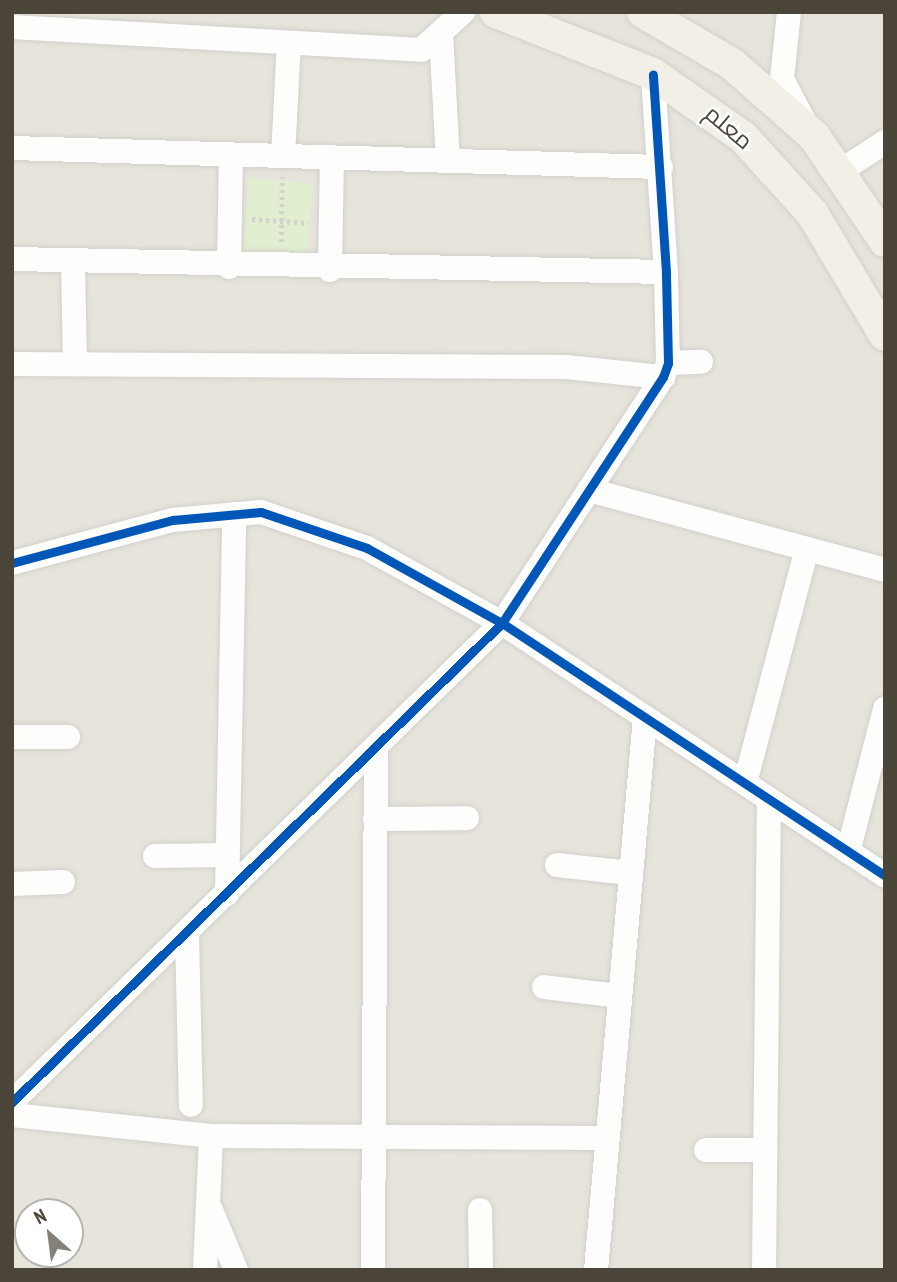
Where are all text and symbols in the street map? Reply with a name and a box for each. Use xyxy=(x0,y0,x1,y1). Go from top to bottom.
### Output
street label: معلم xyxy=(699,99,759,155)
north arrow xyxy=(14,1198,84,1268)
text: N xyxy=(30,1203,50,1229)

